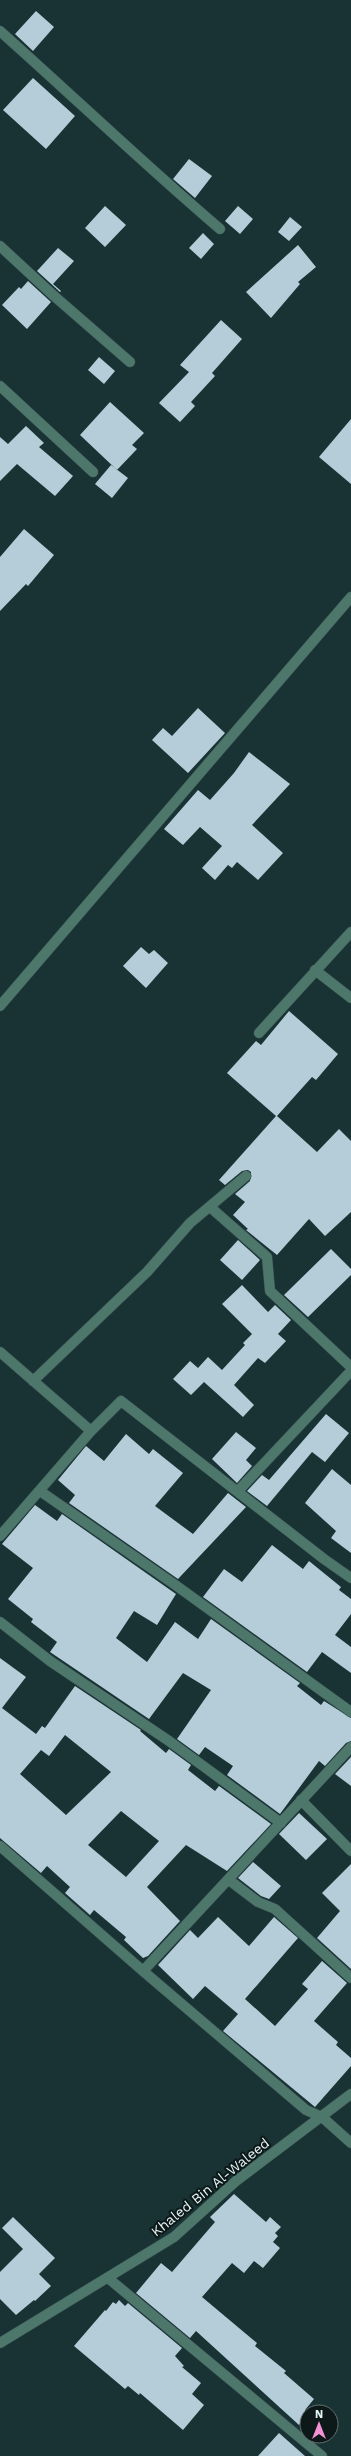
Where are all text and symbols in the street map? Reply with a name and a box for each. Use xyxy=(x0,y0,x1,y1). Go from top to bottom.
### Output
street label: Khaled Bin Al-Waleed xyxy=(148,2135,272,2239)
north arrow xyxy=(299,2404,339,2444)
text: N xyxy=(315,2408,323,2421)

